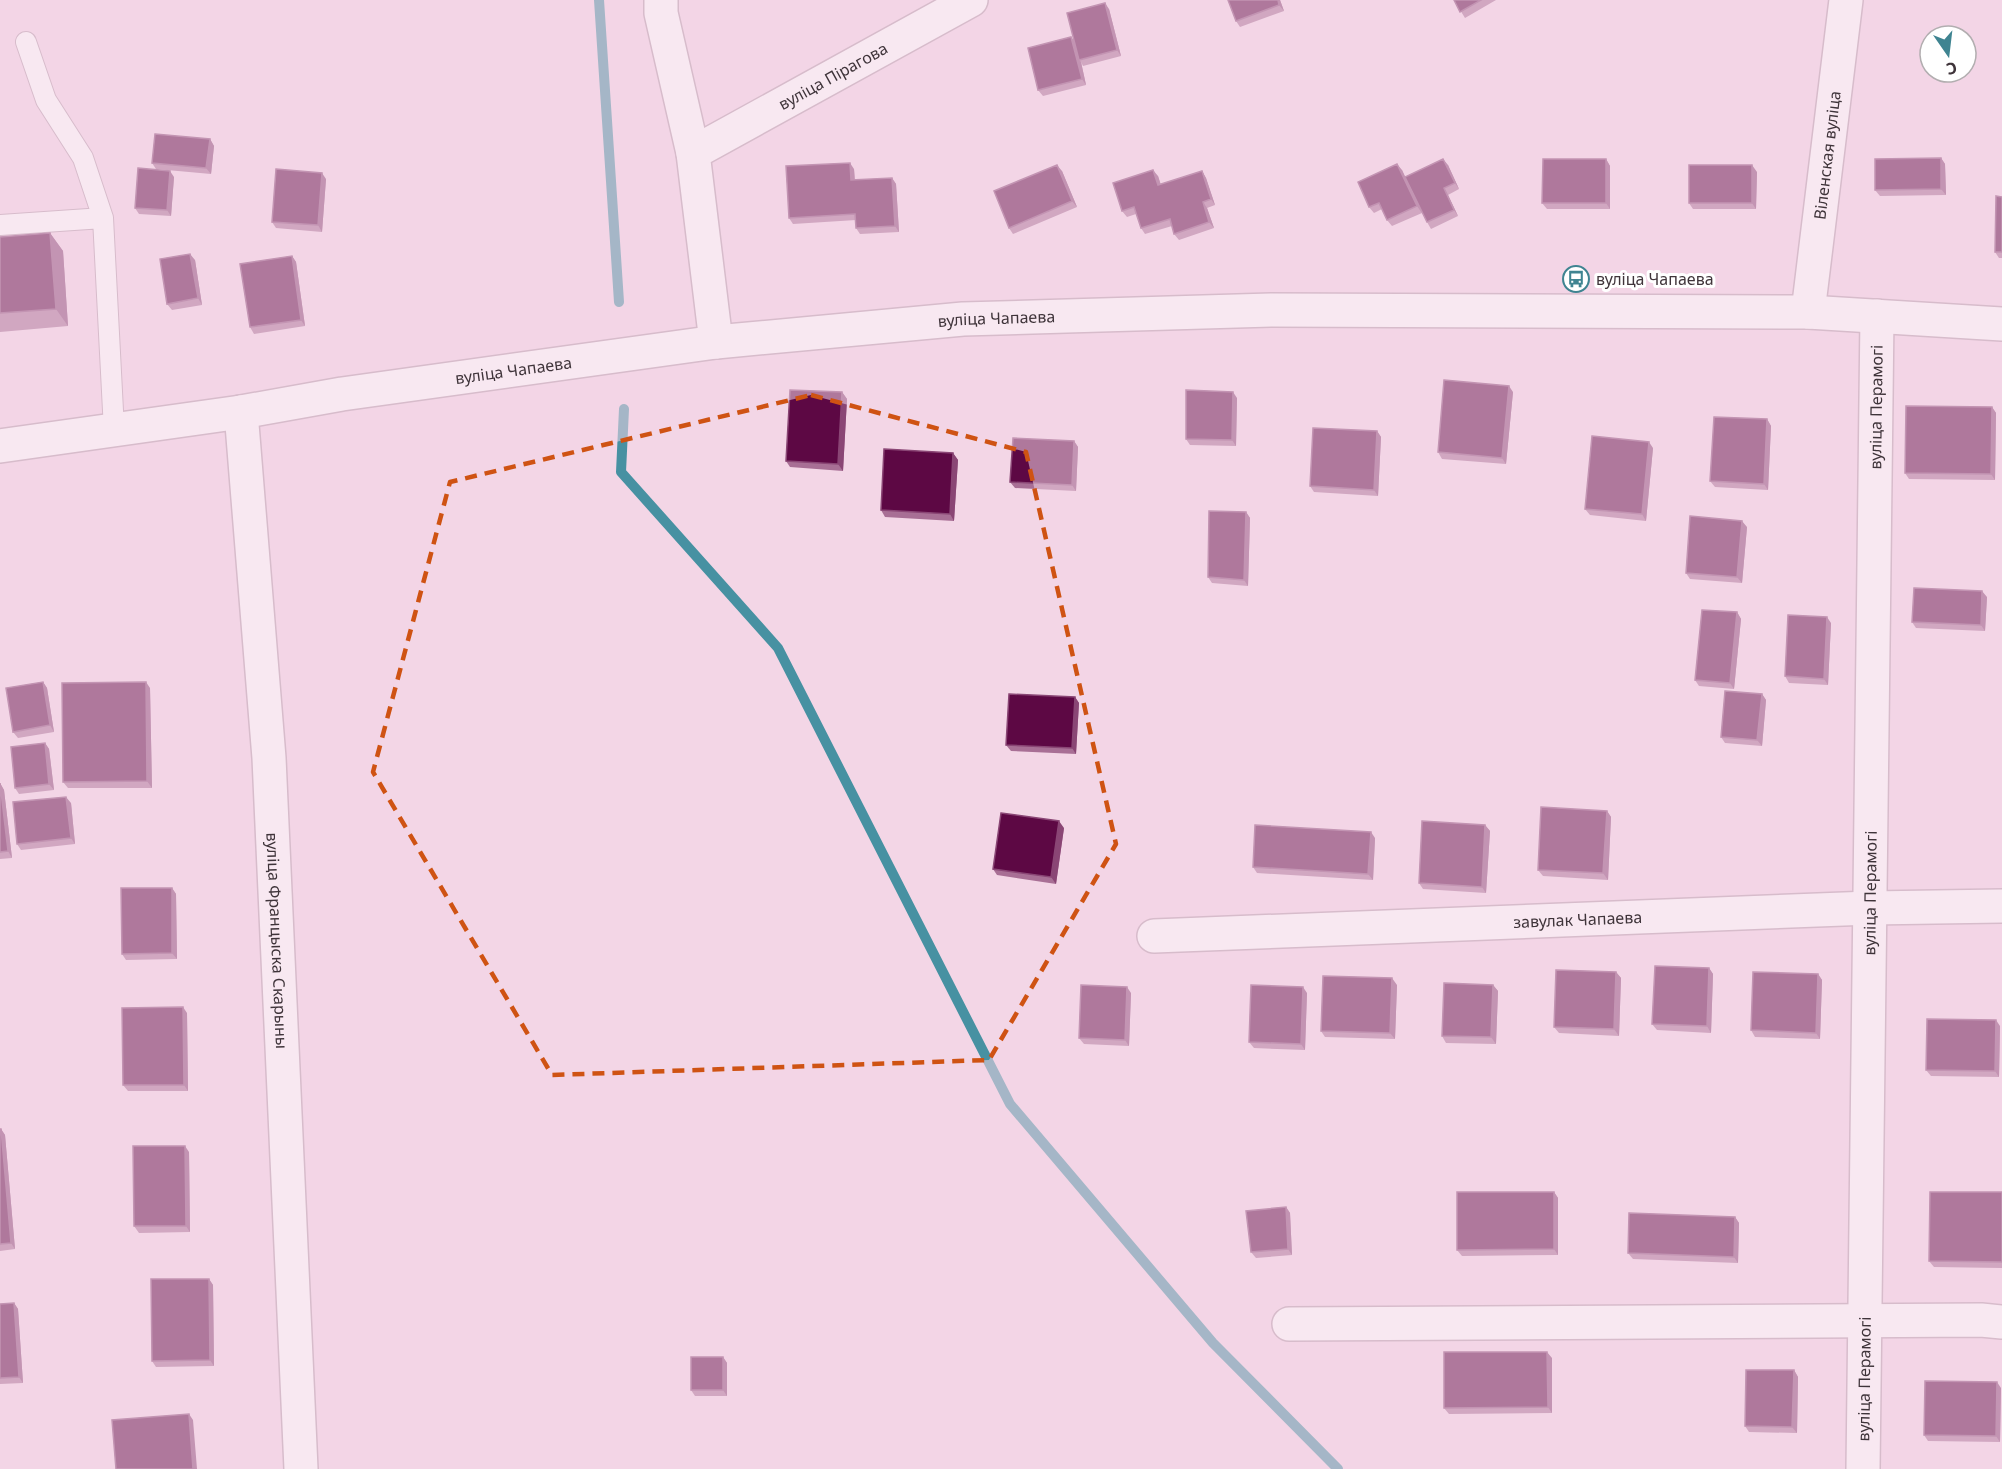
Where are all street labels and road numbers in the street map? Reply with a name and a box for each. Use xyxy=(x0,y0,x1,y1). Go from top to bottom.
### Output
street label: вуліца Пірагова xyxy=(774,37,891,115)
street label: Віленская вуліца xyxy=(1808,90,1846,221)
street label: вуліца Чапаева xyxy=(937,305,1055,332)
street label: вуліца Перамогі xyxy=(1864,345,1888,470)
street label: вуліца Чапаева xyxy=(454,351,573,389)
street label: вуліца Перамогі xyxy=(1858,830,1882,956)
street label: вуліца Францыска Скарыны xyxy=(261,832,293,1049)
street label: завулак Чапаева xyxy=(1513,906,1643,933)
street label: вуліца Перамогі xyxy=(1852,1316,1876,1442)

